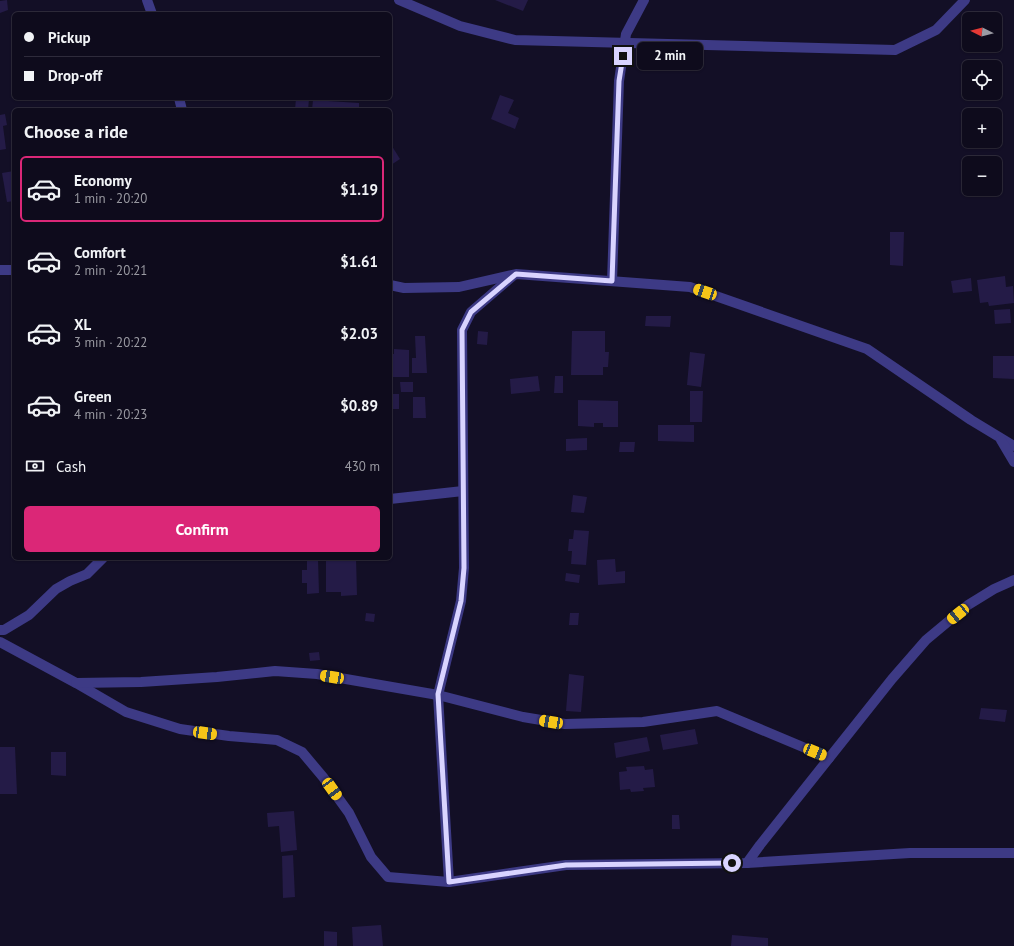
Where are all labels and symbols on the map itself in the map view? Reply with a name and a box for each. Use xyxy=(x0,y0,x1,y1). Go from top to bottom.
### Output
north arrow xyxy=(962,12,1002,52)
callout: 2 min xyxy=(637,42,703,70)
route end xyxy=(614,47,632,65)
car xyxy=(692,282,718,302)
car xyxy=(945,602,971,626)
car xyxy=(319,669,345,685)
car xyxy=(538,714,564,730)
car xyxy=(192,725,218,741)
car xyxy=(802,742,828,762)
car xyxy=(320,776,344,802)
route start xyxy=(723,854,741,872)

